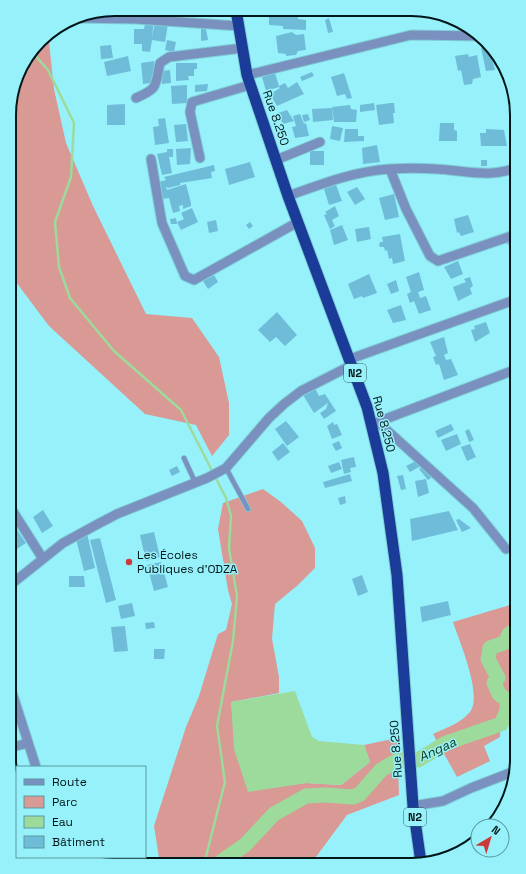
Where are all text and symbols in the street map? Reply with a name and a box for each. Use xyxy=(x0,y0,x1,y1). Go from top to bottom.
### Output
street label: Rue 8.250 xyxy=(259,88,293,148)
road number: N2 xyxy=(344,364,366,382)
street label: Rue 8.250 xyxy=(369,394,399,454)
place label: Les Écoles Publiques d'ODZA xyxy=(137,547,238,577)
marker: Les Écoles Publiques d'ODZA xyxy=(124,557,134,567)
street label: Rue 8.250 xyxy=(386,720,406,778)
water label: Angaa xyxy=(416,733,459,765)
legend xyxy=(16,766,146,858)
text: Route xyxy=(52,774,87,790)
text: Parc xyxy=(52,794,77,810)
road number: N2 xyxy=(404,808,426,826)
text: Eau xyxy=(52,814,73,830)
north arrow xyxy=(470,818,510,858)
text: N xyxy=(489,822,503,838)
text: Bâtiment xyxy=(52,834,105,850)

